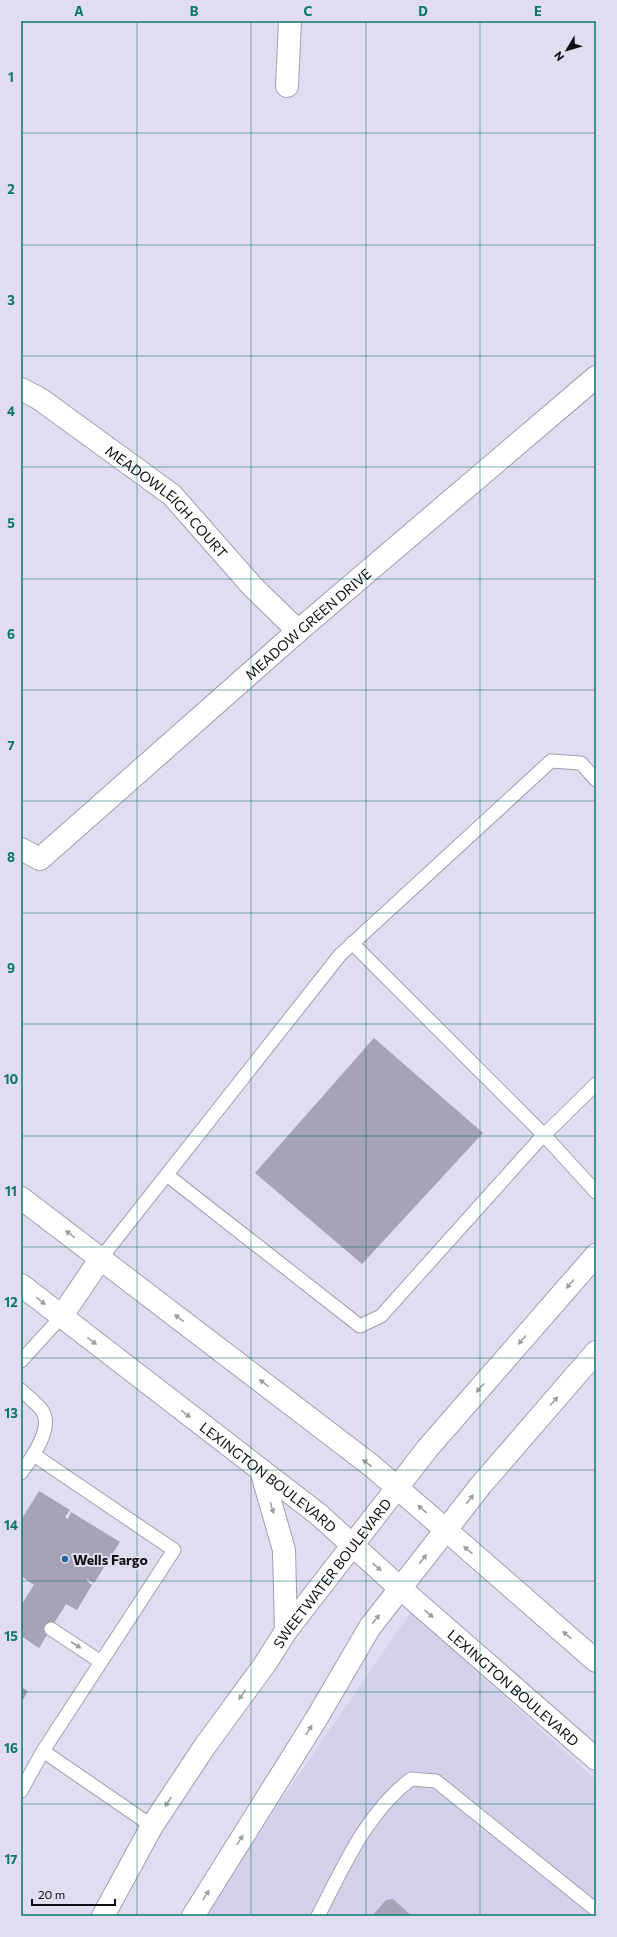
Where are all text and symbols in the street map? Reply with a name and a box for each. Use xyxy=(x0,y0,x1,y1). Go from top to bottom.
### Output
text: A xyxy=(74,3,84,19)
text: B xyxy=(190,3,199,19)
text: C xyxy=(304,3,313,19)
text: D xyxy=(418,3,428,19)
text: E xyxy=(534,3,542,19)
north arrow xyxy=(547,30,587,70)
text: N xyxy=(551,49,566,64)
text: 1 xyxy=(8,69,14,85)
text: 2 xyxy=(7,181,15,197)
text: 3 xyxy=(7,292,15,308)
text: 4 xyxy=(7,403,15,419)
street label: MEADOWLEIGH COURT xyxy=(102,441,231,561)
text: 5 xyxy=(7,515,15,531)
street label: MEADOW GREEN DRIVE xyxy=(241,564,374,683)
text: 6 xyxy=(7,626,15,642)
text: 7 xyxy=(7,737,15,753)
text: 8 xyxy=(7,849,15,865)
text: 9 xyxy=(7,960,15,976)
text: 10 xyxy=(4,1071,19,1087)
text: 11 xyxy=(5,1183,17,1199)
one-way arrow xyxy=(65,1231,75,1239)
one-way arrow xyxy=(566,1279,575,1289)
text: 12 xyxy=(4,1294,18,1310)
one-way arrow xyxy=(36,1297,47,1306)
one-way arrow xyxy=(174,1313,185,1322)
one-way arrow xyxy=(517,1335,526,1345)
one-way arrow xyxy=(87,1337,97,1345)
one-way arrow xyxy=(259,1379,270,1388)
one-way arrow xyxy=(475,1383,485,1393)
one-way arrow xyxy=(550,1395,559,1406)
text: 13 xyxy=(4,1405,18,1421)
one-way arrow xyxy=(181,1410,192,1418)
street label: LEXINGTON BOULEVARD xyxy=(197,1418,340,1535)
one-way arrow xyxy=(362,1458,373,1467)
one-way arrow xyxy=(466,1494,474,1505)
street label: SWEETWATER BOULEVARD xyxy=(269,1495,394,1651)
one-way arrow xyxy=(269,1502,275,1514)
one-way arrow xyxy=(416,1504,427,1513)
text: 14 xyxy=(4,1517,18,1533)
one-way arrow xyxy=(463,1545,474,1554)
place label: Wells Fargo xyxy=(73,1551,148,1568)
marker: Wells Fargo xyxy=(60,1554,70,1564)
one-way arrow xyxy=(419,1554,427,1565)
one-way arrow xyxy=(371,1562,382,1571)
one-way arrow xyxy=(425,1609,434,1618)
one-way arrow xyxy=(372,1613,381,1624)
street label: LEXINGTON BOULEVARD xyxy=(445,1625,583,1749)
text: 15 xyxy=(4,1628,18,1644)
one-way arrow xyxy=(562,1631,571,1640)
one-way arrow xyxy=(71,1641,81,1649)
one-way arrow xyxy=(238,1690,246,1701)
one-way arrow xyxy=(305,1725,313,1735)
text: 16 xyxy=(4,1740,18,1756)
one-way arrow xyxy=(164,1797,172,1807)
one-way arrow xyxy=(237,1834,244,1846)
text: 17 xyxy=(4,1851,18,1867)
scale bar xyxy=(32,1881,115,1907)
text: 20 m xyxy=(38,1887,65,1901)
one-way arrow xyxy=(203,1889,210,1900)

